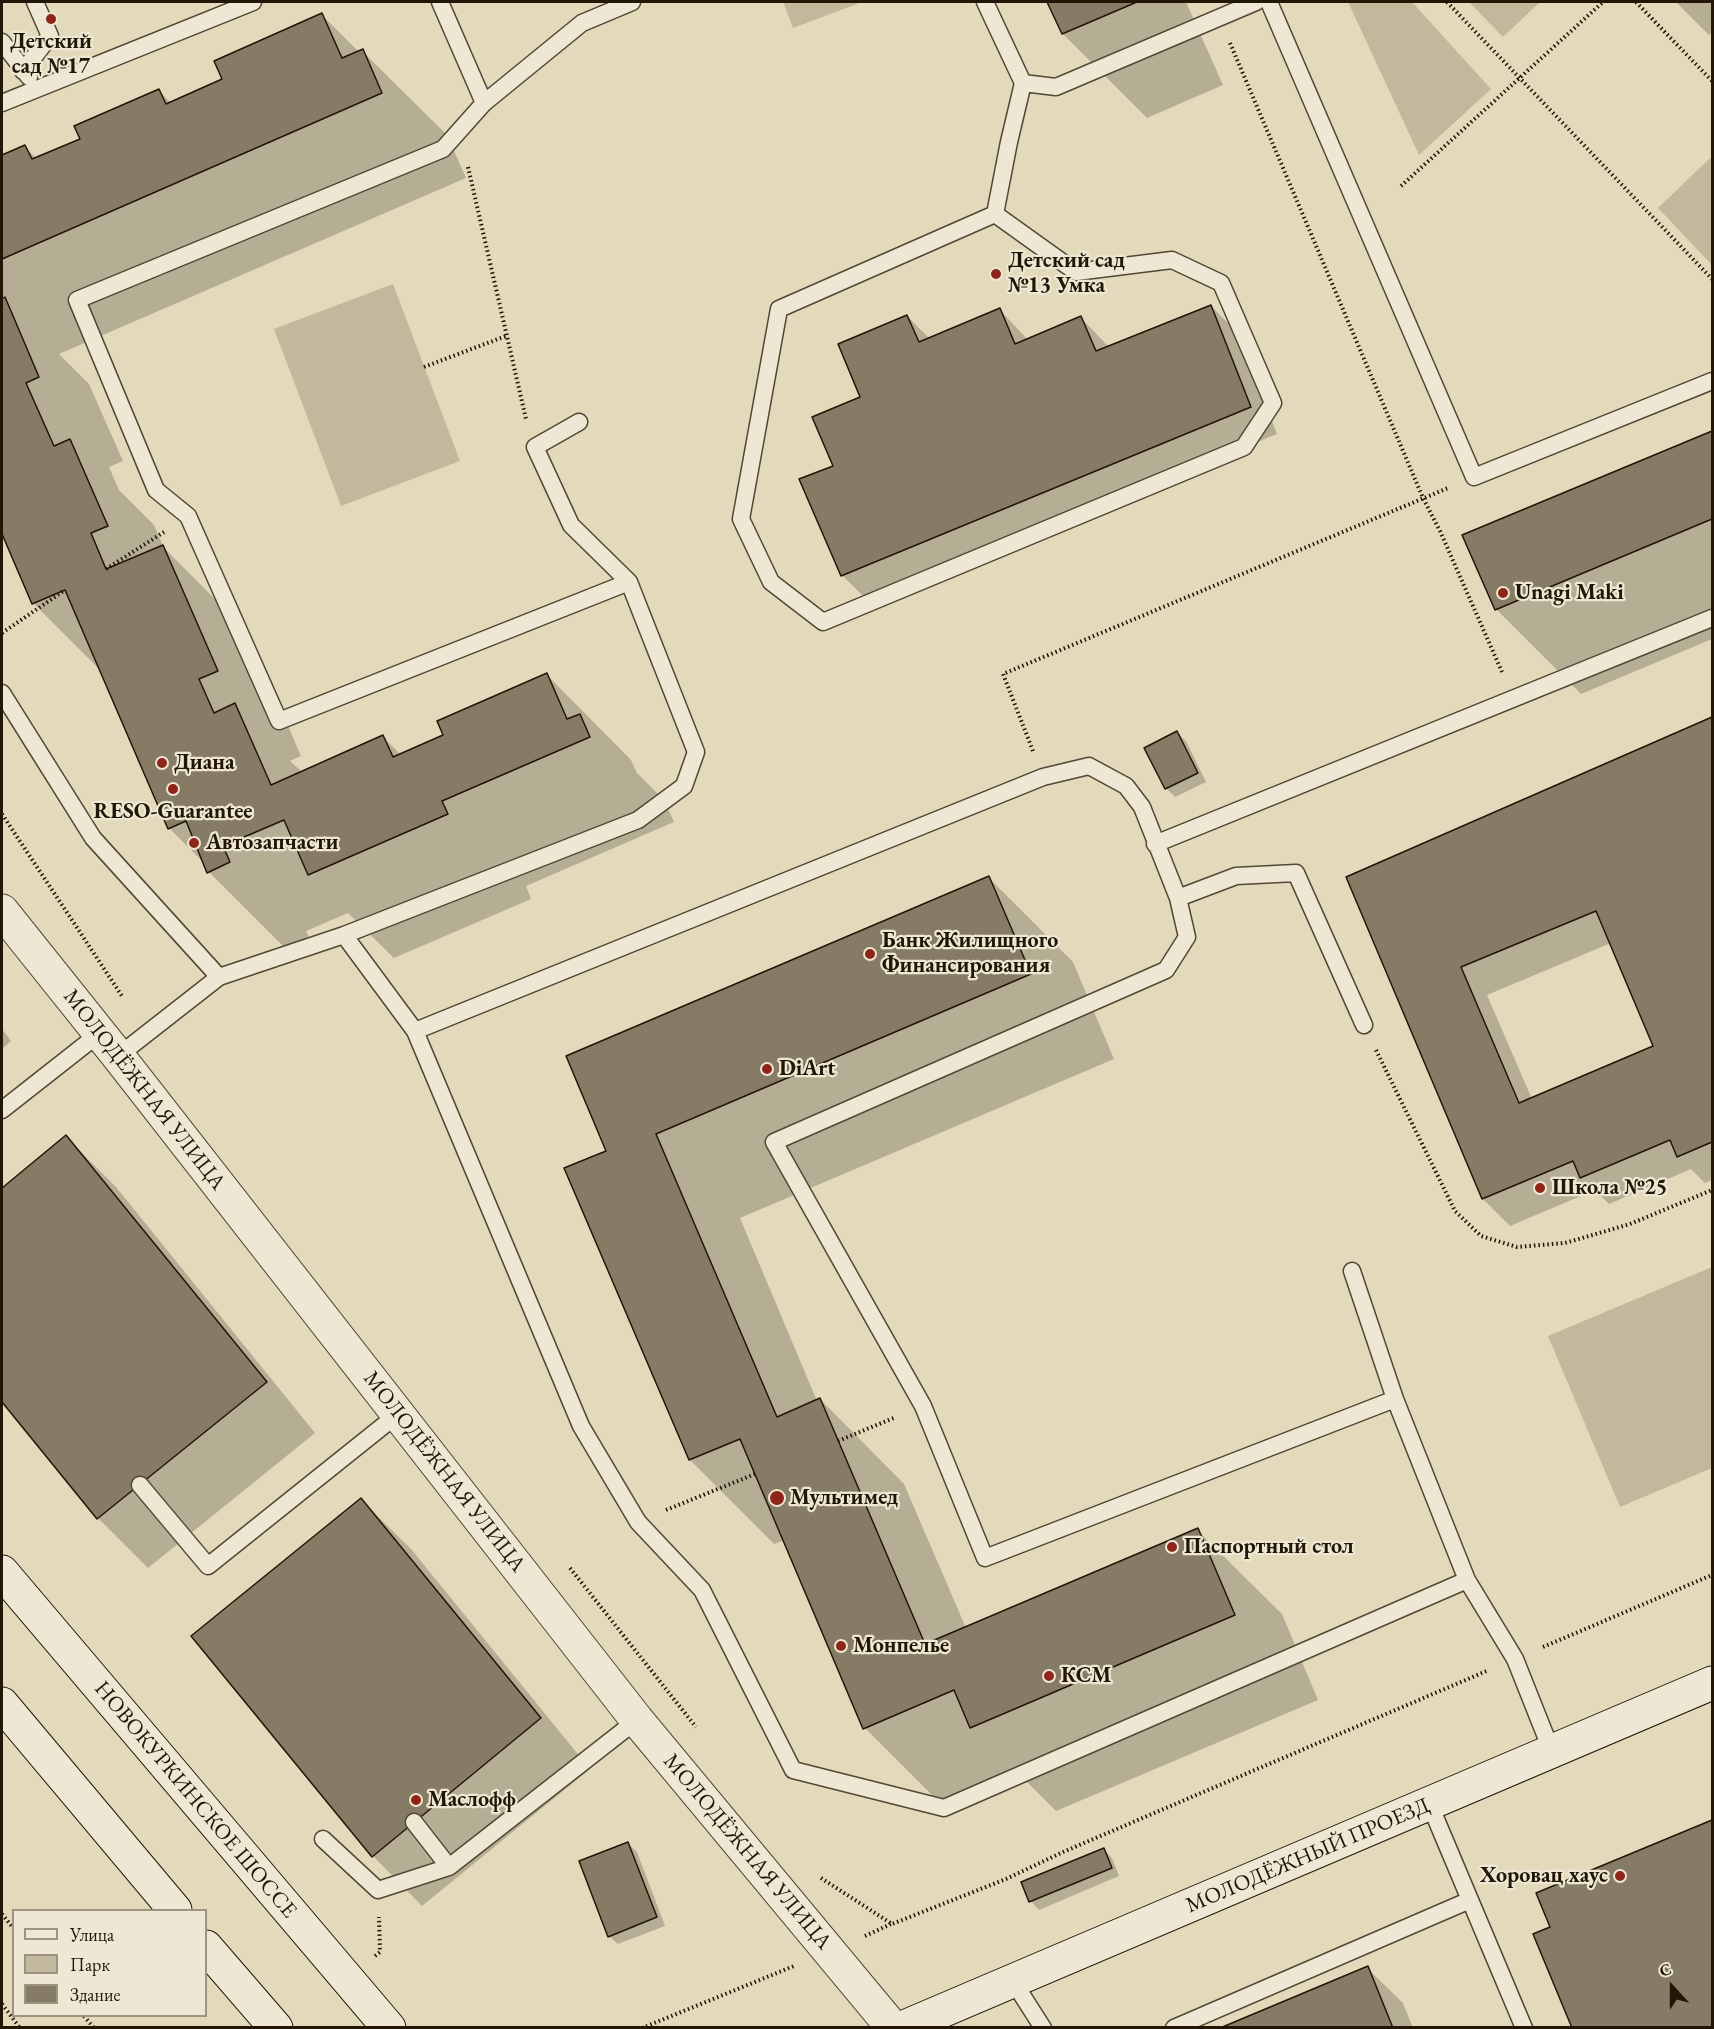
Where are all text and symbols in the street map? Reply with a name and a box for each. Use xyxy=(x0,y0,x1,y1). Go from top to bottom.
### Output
marker: Детский сад №17 xyxy=(44,12,58,26)
place label: Детский сад №17 xyxy=(10,29,92,80)
place label: Детский сад №13 Умка xyxy=(1008,248,1125,300)
marker: Детский сад №13 Умка xyxy=(989,267,1003,281)
place label: Unagi Maki xyxy=(1515,580,1624,606)
marker: Unagi Maki xyxy=(1496,586,1510,600)
place label: Диана xyxy=(174,750,235,776)
marker: Диана xyxy=(155,756,169,770)
marker: RESO-Guarantee xyxy=(166,782,180,796)
place label: RESO-Guarantee xyxy=(94,799,252,825)
place label: Автозапчасти xyxy=(206,830,338,856)
marker: Автозапчасти xyxy=(187,836,201,850)
place label: Банк Жилищного Финансирования xyxy=(882,928,1058,980)
marker: Банк Жилищного Финансирования xyxy=(863,947,877,961)
street label: МОЛОДЁЖНАЯ УЛИЦА xyxy=(57,984,231,1196)
place label: DiArt xyxy=(779,1056,836,1082)
marker: DiArt xyxy=(760,1062,774,1076)
place label: Школа №25 xyxy=(1552,1175,1667,1201)
marker: Школа №25 xyxy=(1533,1181,1547,1195)
street label: МОЛОДЁЖНАЯ УЛИЦА xyxy=(357,1366,531,1578)
place label: Мультимед xyxy=(790,1485,898,1511)
marker: Мультимед xyxy=(768,1489,786,1507)
place label: Паспортный стол xyxy=(1184,1534,1354,1560)
marker: Паспортный стол xyxy=(1165,1540,1179,1554)
place label: Монпелье xyxy=(853,1633,949,1659)
marker: Монпелье xyxy=(834,1639,848,1653)
place label: КСМ xyxy=(1061,1663,1111,1689)
marker: КСМ xyxy=(1042,1669,1056,1683)
street label: НОВОКУРКИНСКОЕ ШОССЕ xyxy=(88,1676,302,1924)
street label: МОЛОДЁЖНАЯ УЛИЦА xyxy=(657,1749,837,1955)
place label: Маслофф xyxy=(428,1787,516,1813)
marker: Маслофф xyxy=(409,1793,423,1807)
street label: МОЛОДЁЖНЫЙ ПРОЕЗД xyxy=(1182,1793,1434,1919)
place label: Хоровац хаус xyxy=(1480,1863,1608,1889)
marker: Хоровац хаус xyxy=(1613,1869,1627,1883)
legend xyxy=(12,1909,207,2017)
text: Улица xyxy=(70,1923,114,1946)
text: Парк xyxy=(70,1953,110,1976)
north arrow xyxy=(1642,1957,1702,2017)
text: С xyxy=(1656,1958,1674,1982)
text: Здание xyxy=(70,1983,120,2006)

